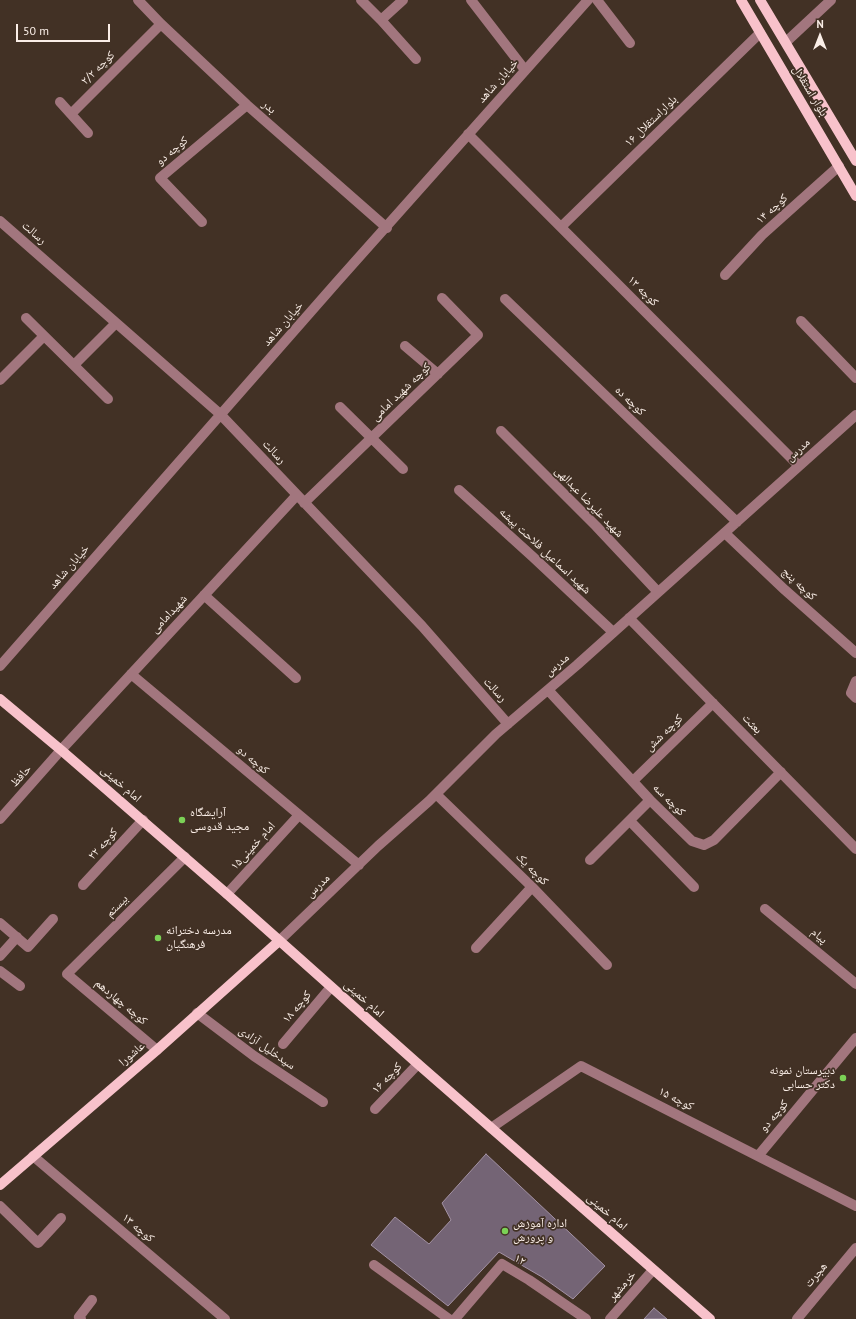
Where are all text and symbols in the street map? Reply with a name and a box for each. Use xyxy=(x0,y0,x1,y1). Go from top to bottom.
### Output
scale bar xyxy=(18,16,112,42)
north arrow xyxy=(800,16,840,56)
text: N xyxy=(816,17,824,31)
text: 50 m xyxy=(23,23,49,38)
street label: کوچه ۲/۲ xyxy=(78,48,118,88)
street label: خیابان شاهد xyxy=(474,56,522,106)
street label: بلوار استقلال xyxy=(789,63,831,119)
street label: بلواراستقلال ۱۶ xyxy=(622,92,680,150)
street label: بدر xyxy=(259,97,279,117)
street label: کوچه دو xyxy=(153,133,191,169)
street label: کوچه ۱۴ xyxy=(753,191,791,227)
street label: رسالت xyxy=(19,218,49,248)
street label: کوچه ۱۲ xyxy=(625,273,661,309)
street label: خیابان شاهد xyxy=(260,299,306,349)
street label: کوچه شهید امامی xyxy=(368,360,434,424)
street label: کوچه ده xyxy=(612,383,648,419)
street label: مدرس xyxy=(783,435,813,465)
street label: رسالت xyxy=(259,437,289,467)
street label: شهید علیرضا عبدالهی xyxy=(552,464,626,540)
street label: شهید اسماعیل فلاحت پیشه xyxy=(496,505,594,597)
street label: خیابان شاهد xyxy=(46,542,92,592)
street label: کوچه پنج xyxy=(779,564,819,604)
street label: شهیدامامی xyxy=(148,592,190,636)
street label: مدرس xyxy=(542,651,572,679)
street label: رسالت xyxy=(480,675,510,705)
street label: بعثت xyxy=(739,711,765,737)
street label: کوچه شش xyxy=(642,712,686,754)
street label: کوچه دو xyxy=(234,742,272,778)
street label: حافظ xyxy=(7,762,35,790)
street label: امام خمینی xyxy=(98,762,144,806)
street label: کوچه سه xyxy=(650,781,688,819)
place label: آرایشگاه مجید قدوسی xyxy=(190,806,249,834)
marker: آرایشگاه مجید قدوسی xyxy=(177,815,187,825)
street label: امام خمینی۱۵ xyxy=(228,819,278,873)
street label: کوچه ۲۲ xyxy=(85,825,121,863)
street label: کوچه یک xyxy=(513,850,551,888)
street label: مدرس xyxy=(303,871,333,901)
street label: بیستم xyxy=(103,892,131,920)
place label: مدرسه دخترانه فرهنگیان xyxy=(166,924,232,952)
street label: پیام xyxy=(808,925,830,947)
marker: مدرسه دخترانه فرهنگیان xyxy=(153,933,163,943)
street label: کوچه چهاردهم xyxy=(92,976,150,1028)
street label: امام خمینی xyxy=(341,977,387,1021)
street label: کوچه ۱۸ xyxy=(279,988,315,1026)
street label: سیدخلیل آزادی xyxy=(236,1023,298,1073)
street label: عاشورا xyxy=(116,1039,148,1069)
street label: کوچه ۱۶ xyxy=(369,1059,405,1097)
place label: دبیرستان نمونه دکتر حسابی xyxy=(769,1064,835,1092)
marker: دبیرستان نمونه دکتر حسابی xyxy=(838,1073,848,1083)
street label: کوچه ۱۵ xyxy=(656,1084,696,1114)
street label: کوچه دو xyxy=(756,1097,792,1135)
street label: امام خمینی xyxy=(584,1190,630,1234)
street label: کوچه ۱۳ xyxy=(119,1210,157,1246)
place label: اداره آموزش و پرورش xyxy=(513,1217,567,1245)
marker: اداره آموزش و پرورش xyxy=(500,1226,510,1236)
street label: ۱۲ xyxy=(512,1251,528,1269)
street label: هجرت xyxy=(801,1260,831,1290)
street label: خرمشهر xyxy=(605,1268,639,1304)

